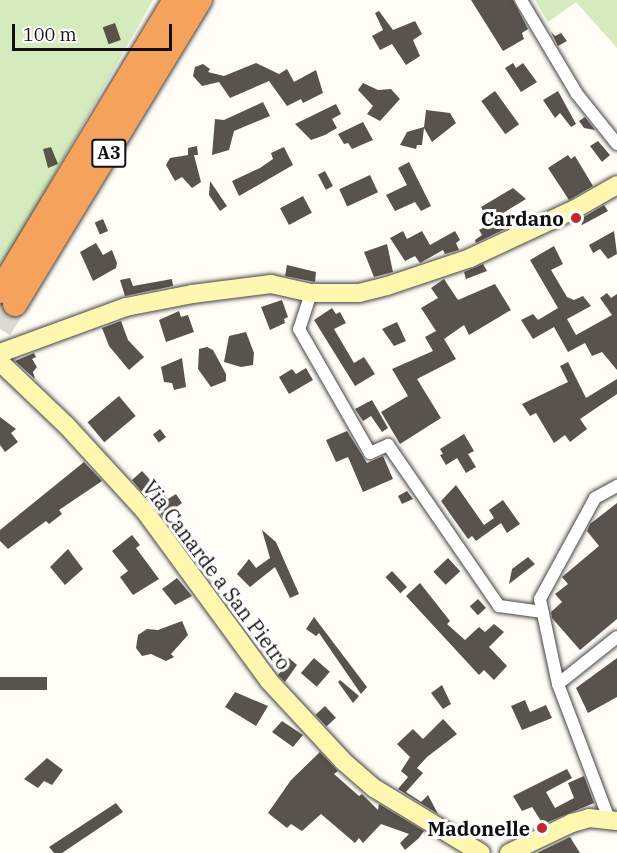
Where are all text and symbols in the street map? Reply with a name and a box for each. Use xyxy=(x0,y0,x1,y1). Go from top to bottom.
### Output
scale bar xyxy=(15,12,176,50)
text: 100 m xyxy=(23,23,77,46)
road number: A3 xyxy=(91,138,127,168)
place label: Cardano xyxy=(481,206,564,230)
marker: Cardano xyxy=(569,211,583,225)
street label: Via Canarde a San Pietro xyxy=(138,476,296,674)
place label: Madonelle xyxy=(427,816,530,840)
marker: Madonelle xyxy=(535,821,549,835)

